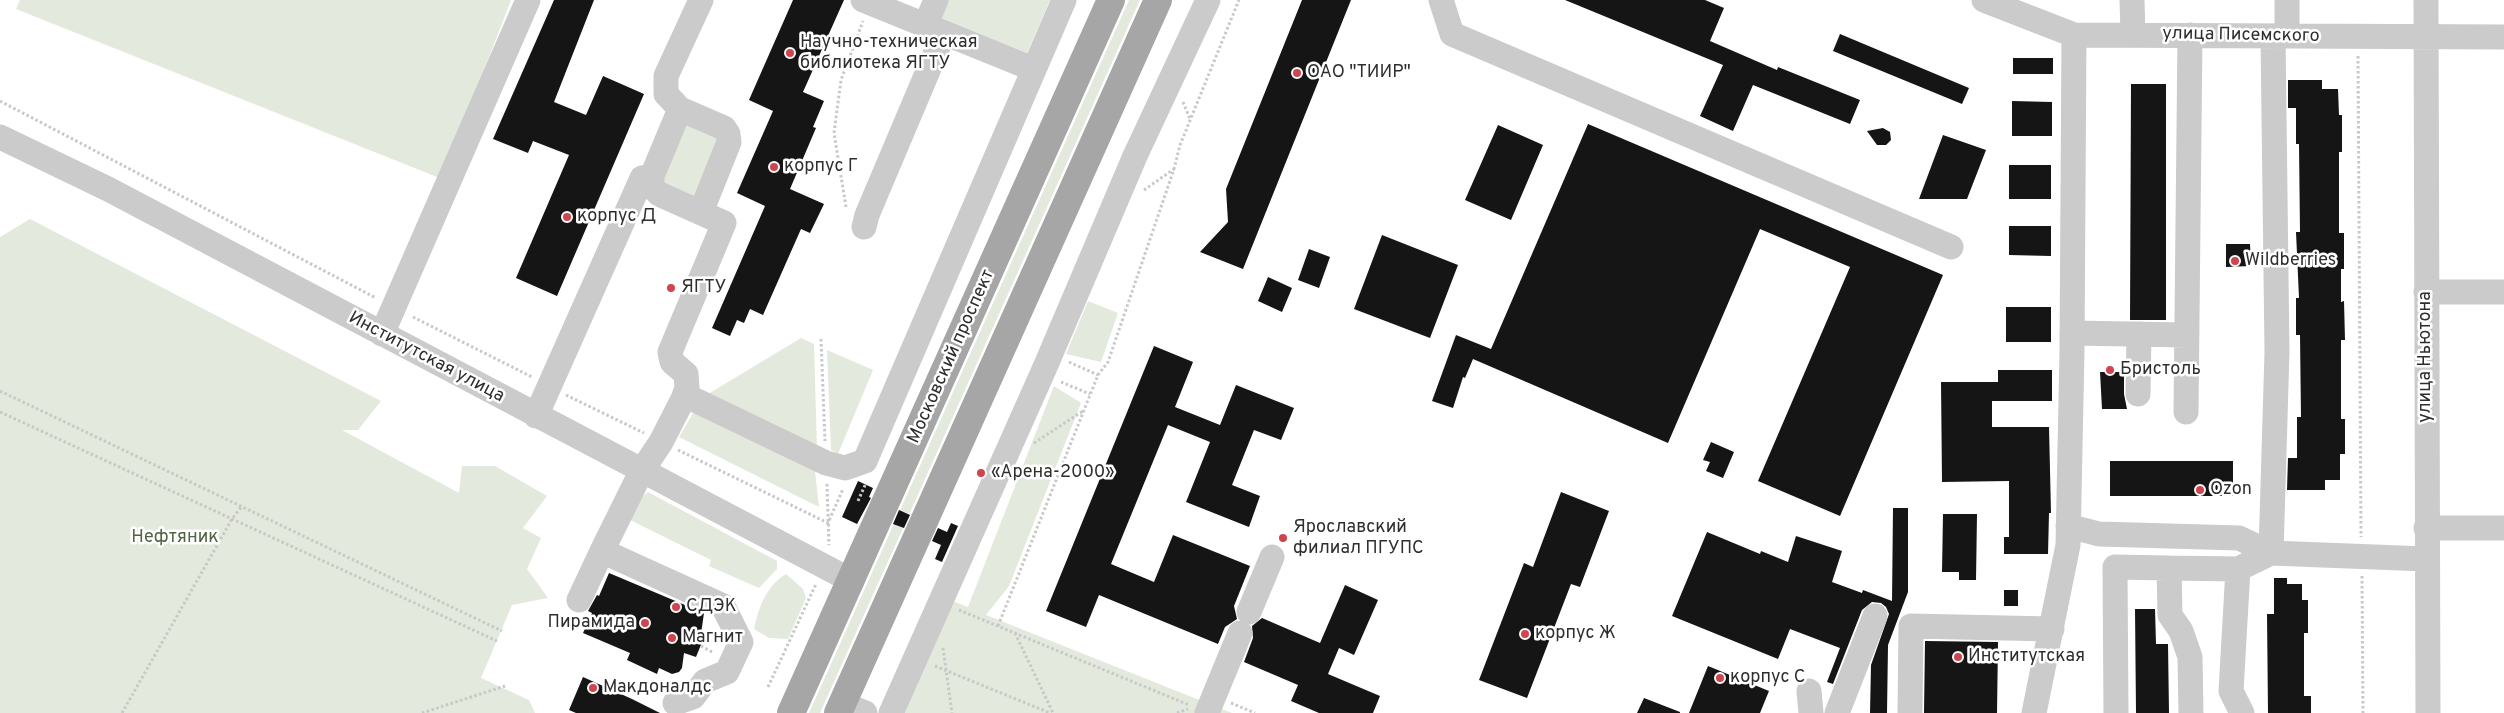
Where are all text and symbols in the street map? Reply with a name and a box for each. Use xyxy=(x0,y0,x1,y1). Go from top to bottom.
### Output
street label: улица Писемского xyxy=(2162,24,2320,48)
place label: Научно-техническая библиотека ЯГТУ xyxy=(800,32,978,74)
marker: Научно-техническая библиотека ЯГТУ xyxy=(784,47,796,59)
place label: ОАО "ТИИР" xyxy=(1307,62,1411,84)
marker: ОАО "ТИИР" xyxy=(1291,67,1303,79)
place label: корпус Г xyxy=(784,156,858,178)
marker: корпус Г xyxy=(768,161,780,173)
place label: корпус Д xyxy=(577,206,656,228)
marker: корпус Д xyxy=(561,211,573,223)
place label: Wildberries xyxy=(2245,250,2336,272)
marker: Wildberries xyxy=(2229,255,2241,267)
street label: Московский проспект xyxy=(904,267,1000,447)
place label: ЯГТУ xyxy=(681,277,726,299)
marker: ЯГТУ xyxy=(665,282,677,294)
street label: улица Ньютона xyxy=(2415,291,2437,423)
street label: Институтская улица xyxy=(344,308,508,408)
place label: Бристоль xyxy=(2120,359,2201,381)
marker: Бристоль xyxy=(2104,364,2116,376)
place label: «Арена-2000» xyxy=(991,462,1115,484)
marker: «Арена-2000» xyxy=(975,467,987,479)
place label: Ozon xyxy=(2210,479,2252,501)
marker: Ozon xyxy=(2194,484,2206,496)
place label: Ярославский филиал ПГУПС xyxy=(1293,517,1424,560)
park label: Нефтяник xyxy=(131,527,219,549)
marker: Ярославский филиал ПГУПС xyxy=(1277,532,1289,544)
place label: СДЭК xyxy=(686,596,737,618)
marker: СДЭК xyxy=(670,601,682,613)
place label: Пирамида xyxy=(548,612,635,634)
marker: Пирамида xyxy=(639,617,651,629)
place label: корпус Ж xyxy=(1535,623,1616,645)
place label: Магнит xyxy=(682,627,743,649)
marker: корпус Ж xyxy=(1519,628,1531,640)
marker: Магнит xyxy=(666,632,678,644)
place label: Институтская xyxy=(1968,646,2085,668)
marker: Институтская xyxy=(1952,651,1964,663)
place label: корпус С xyxy=(1730,667,1805,689)
marker: корпус С xyxy=(1714,672,1726,684)
place label: Макдоналдс xyxy=(603,677,712,699)
marker: Макдоналдс xyxy=(587,682,599,694)

